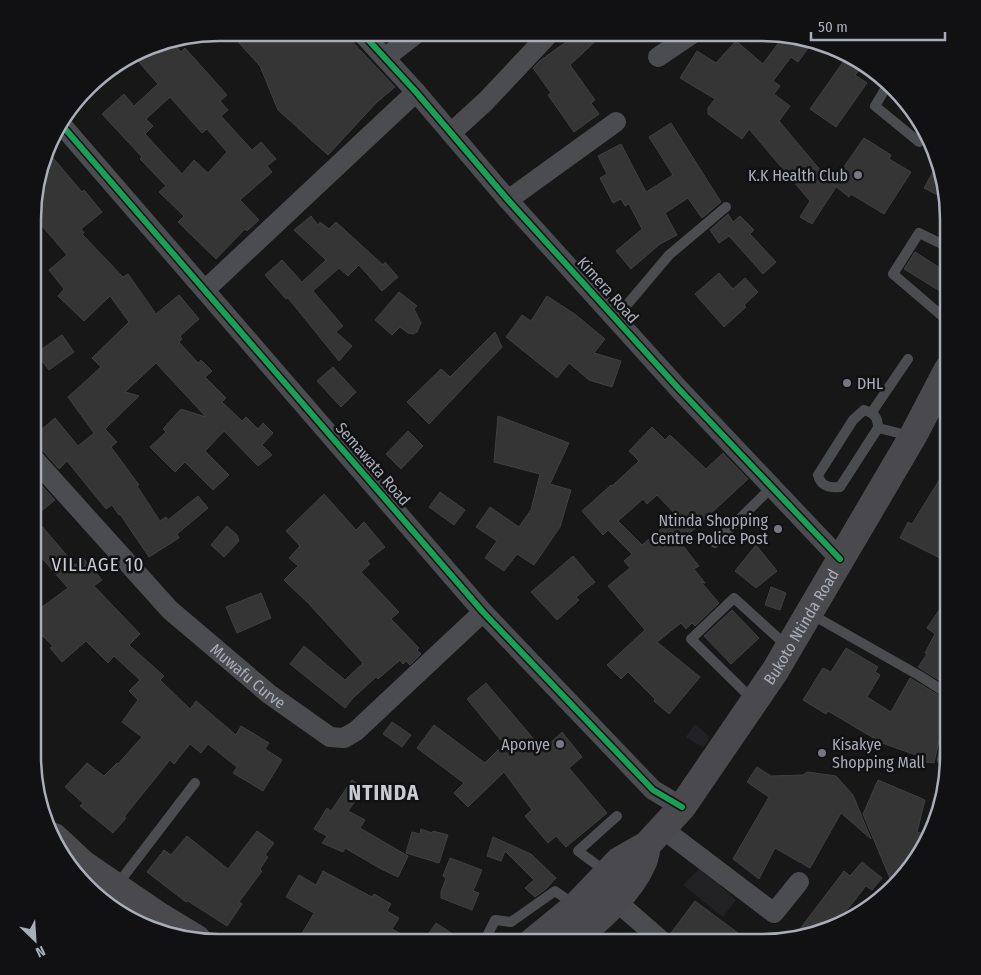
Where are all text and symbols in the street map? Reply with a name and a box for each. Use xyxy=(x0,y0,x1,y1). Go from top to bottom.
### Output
scale bar xyxy=(811,10,945,42)
text: 50 m xyxy=(818,18,848,36)
place label: K.K Health Club xyxy=(748,166,848,185)
marker: K.K Health Club xyxy=(852,169,864,181)
street label: Kimera Road xyxy=(573,253,643,327)
place label: DHL xyxy=(857,374,883,393)
marker: DHL xyxy=(841,377,853,389)
street label: Semawata Road xyxy=(332,419,414,509)
place label: Ntinda Shopping Centre Police Post xyxy=(651,511,769,548)
marker: Ntinda Shopping Centre Police Post xyxy=(772,523,784,535)
district label: VILLAGE 10 xyxy=(52,553,144,576)
street label: Bukoto Ntinda Road xyxy=(759,566,842,688)
street label: Muwafu Curve xyxy=(207,639,289,712)
place label: Aponye xyxy=(501,735,550,754)
place label: Kisakye Shopping Mall xyxy=(832,735,925,772)
marker: Aponye xyxy=(554,738,566,750)
marker: Kisakye Shopping Mall xyxy=(816,747,828,759)
district label: NTINDA xyxy=(349,780,419,806)
north arrow xyxy=(10,915,60,965)
text: N xyxy=(33,942,48,961)

